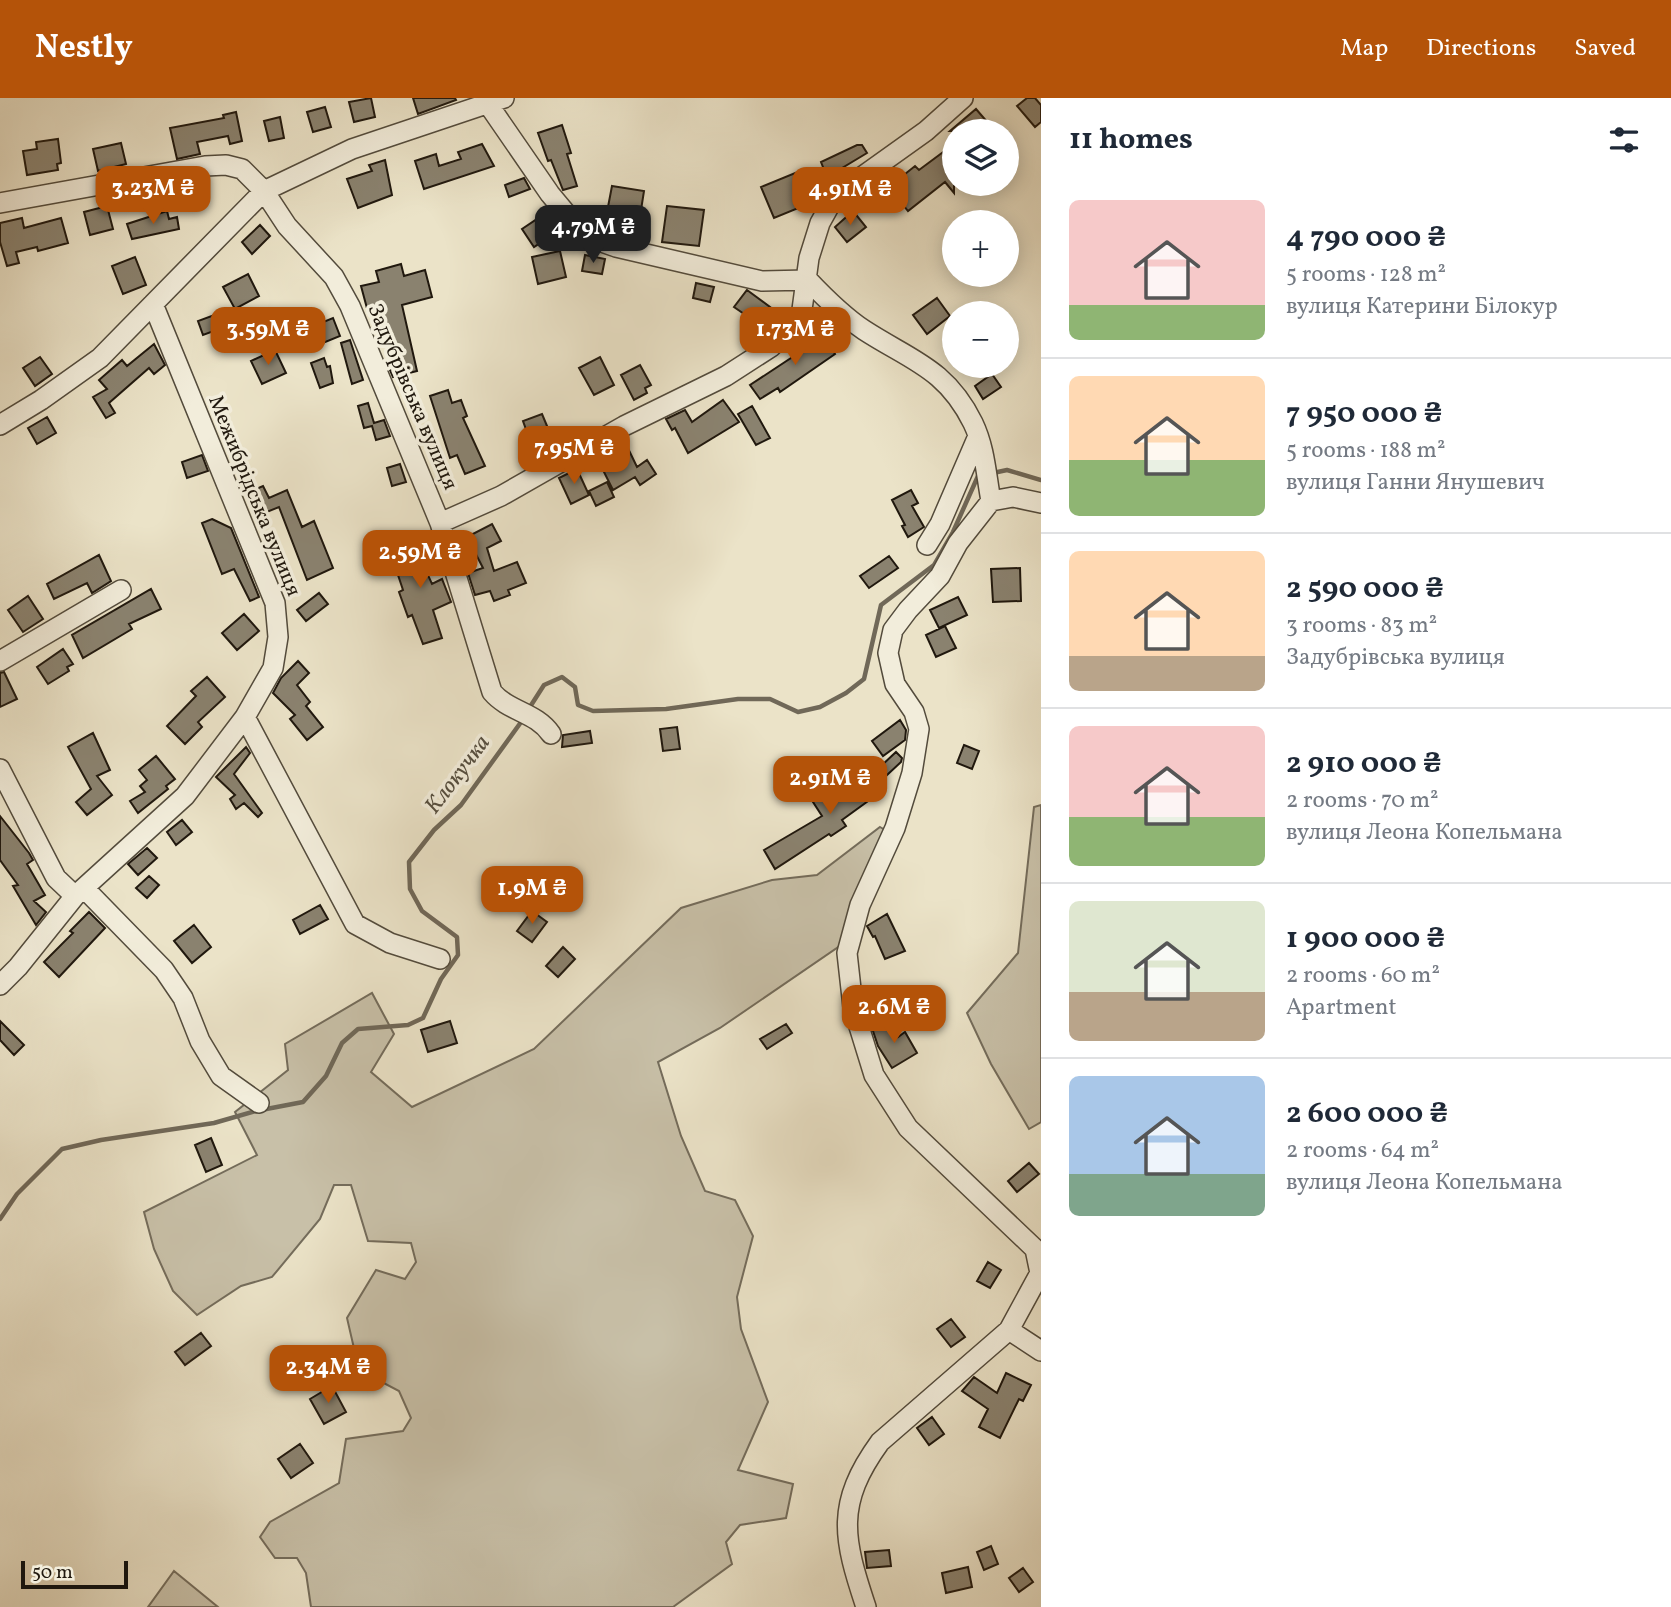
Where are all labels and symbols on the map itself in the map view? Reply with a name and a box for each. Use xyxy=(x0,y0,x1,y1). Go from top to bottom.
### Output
pin: 3.23M ₴ xyxy=(88,166,218,226)
pin: 4.91M ₴ xyxy=(785,167,915,227)
pin: 4.79M ₴ xyxy=(528,206,658,265)
street label: Задубрівська вулиця xyxy=(360,299,464,495)
pin: 3.59M ₴ xyxy=(203,308,333,367)
pin: 1.73M ₴ xyxy=(730,308,860,367)
street label: Межибрідська вулиця xyxy=(200,391,308,601)
pin: 7.95M ₴ xyxy=(509,426,639,486)
pin: 2.59M ₴ xyxy=(355,531,485,590)
water label: Клокучка xyxy=(418,729,498,821)
pin: 2.91M ₴ xyxy=(765,756,895,816)
pin: 1.9M ₴ xyxy=(475,866,589,926)
pin: 2.6M ₴ xyxy=(837,986,951,1045)
pin: 2.34M ₴ xyxy=(263,1346,393,1405)
scale bar xyxy=(21,1558,128,1590)

